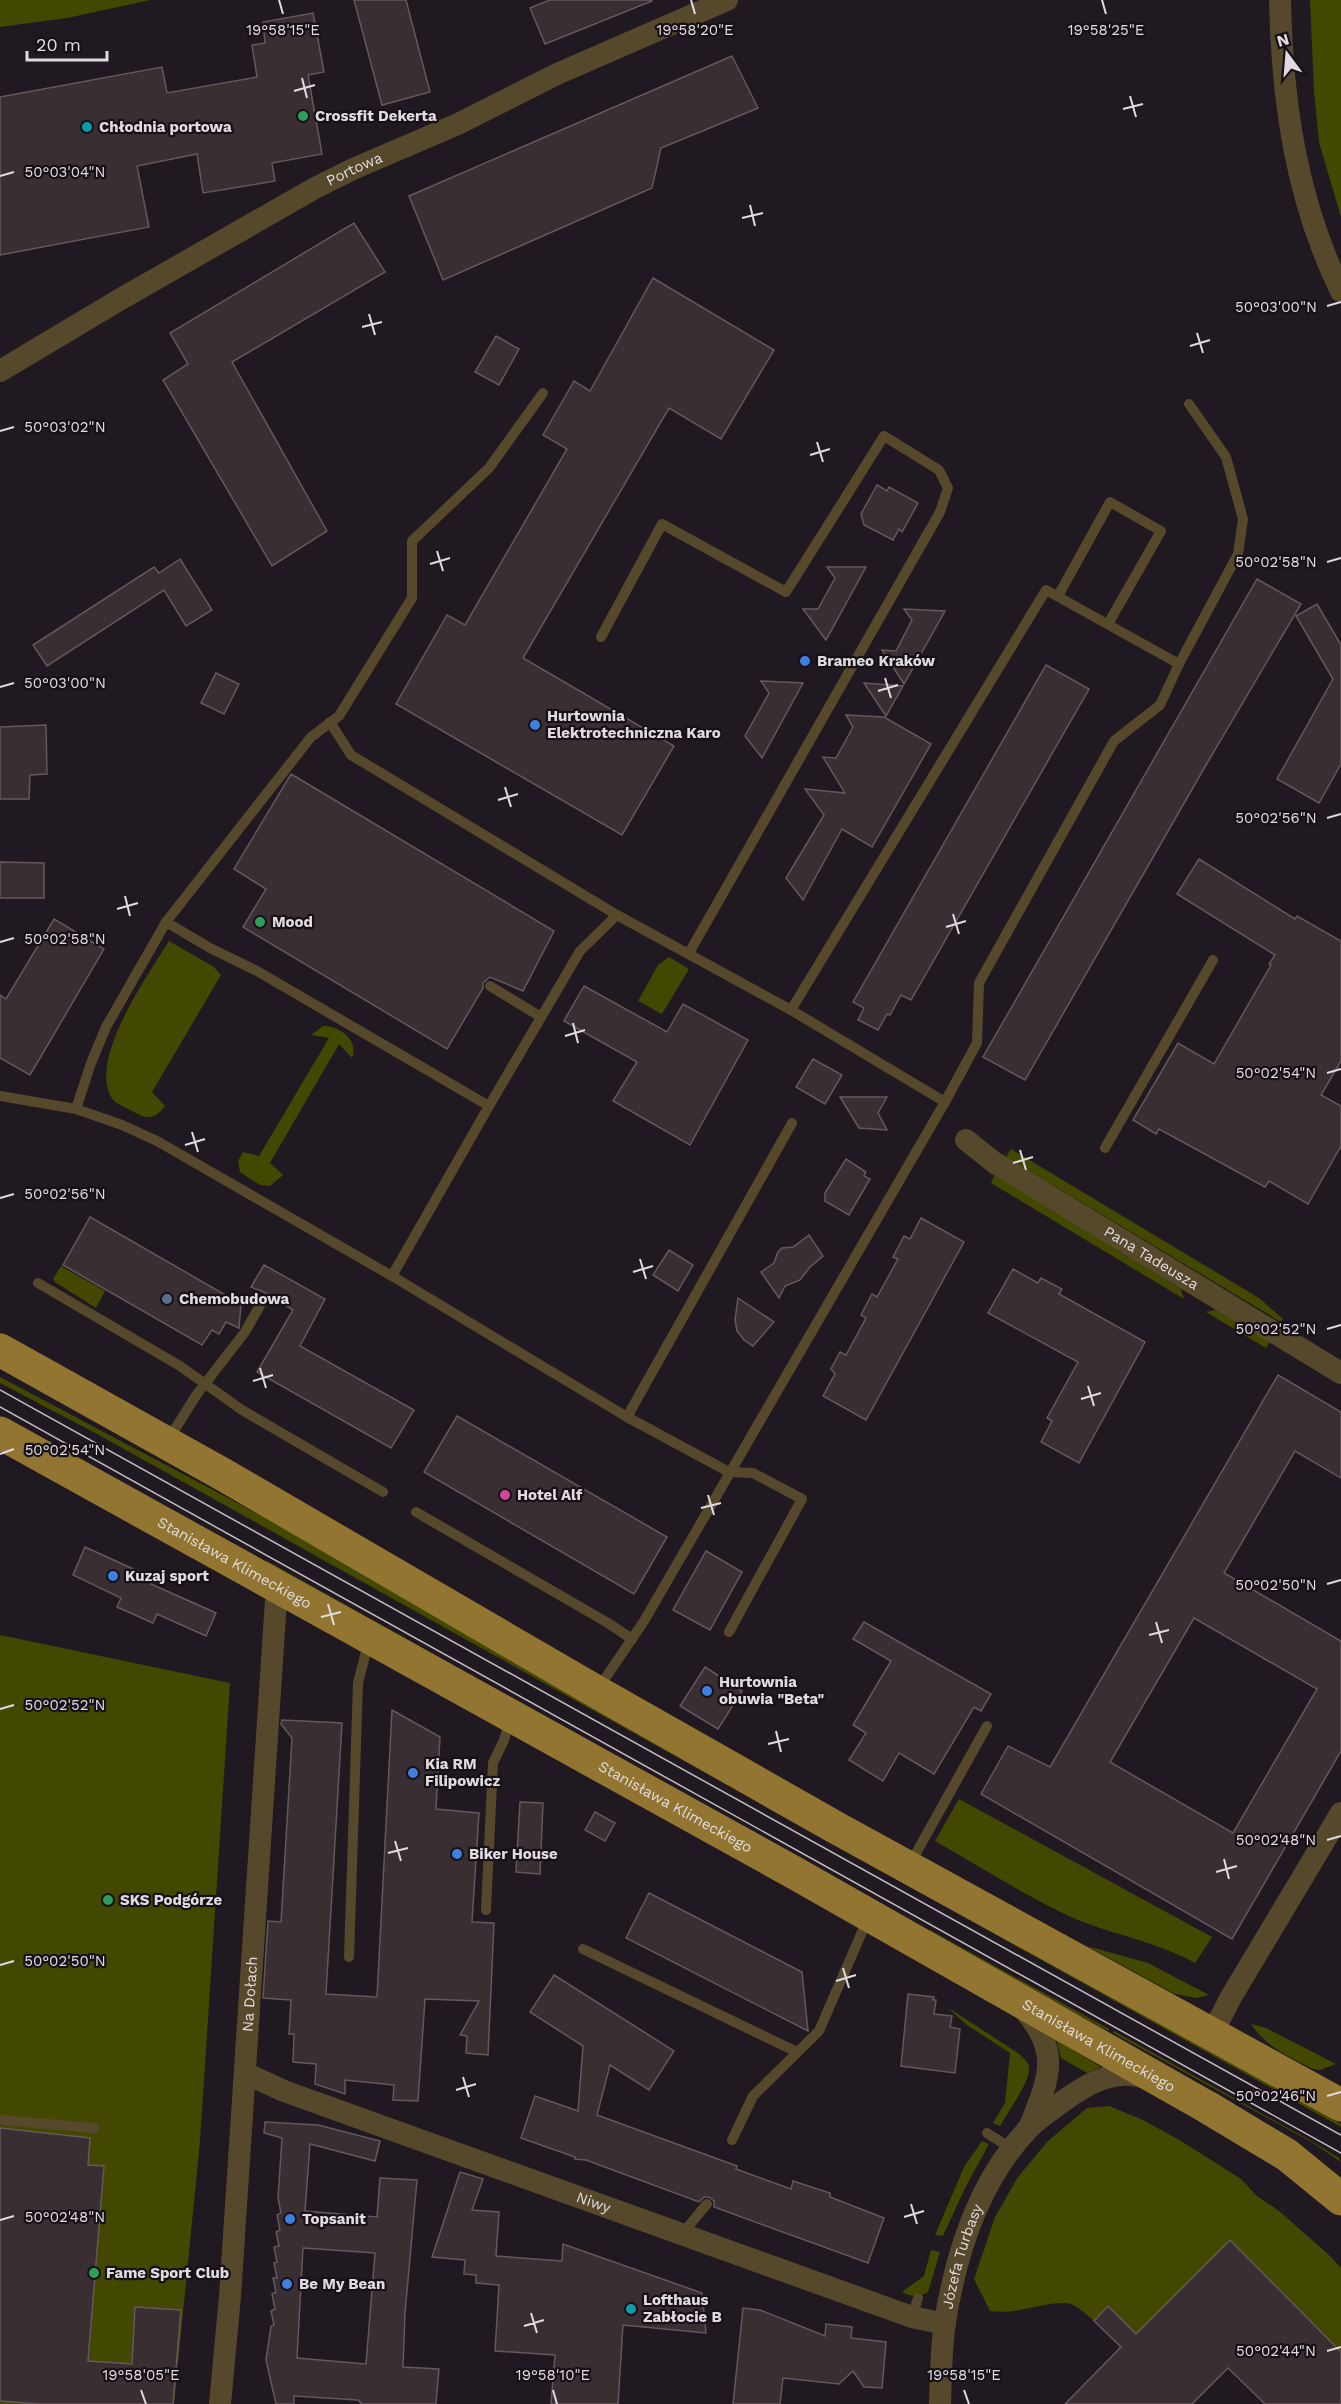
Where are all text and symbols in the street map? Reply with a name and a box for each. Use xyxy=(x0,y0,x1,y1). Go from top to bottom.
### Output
text: 19°58'15"E xyxy=(246,21,320,39)
text: 19°58'20"E xyxy=(656,21,734,39)
text: 19°58'25"E xyxy=(1068,21,1144,39)
scale bar xyxy=(27,24,106,62)
north arrow xyxy=(1257,24,1317,84)
text: N xyxy=(1275,29,1291,51)
text: 20 m xyxy=(36,34,81,55)
place label: Crossfit Dekerta xyxy=(315,107,437,125)
marker: Crossfit Dekerta xyxy=(296,109,310,123)
place label: Chłodnia portowa xyxy=(99,118,232,136)
marker: Chłodnia portowa xyxy=(80,120,94,134)
street label: Portowa xyxy=(323,148,386,190)
text: 50°03'04"N xyxy=(24,163,106,181)
text: 50°03'00"N xyxy=(1235,298,1317,316)
text: 50°03'02"N xyxy=(24,418,106,436)
text: 50°02'58"N xyxy=(1235,553,1317,571)
place label: Brameo Kraków xyxy=(817,652,936,670)
marker: Brameo Kraków xyxy=(798,654,812,668)
text: 50°03'00"N xyxy=(24,674,106,692)
place label: Hurtownia Elektrotechniczna Karo xyxy=(547,707,721,742)
marker: Hurtownia Elektrotechniczna Karo xyxy=(528,718,542,732)
text: 50°02'56"N xyxy=(1235,809,1317,827)
place label: Mood xyxy=(272,913,313,931)
marker: Mood xyxy=(253,915,267,929)
text: 50°02'58"N xyxy=(24,930,106,948)
text: 50°02'54"N xyxy=(1236,1064,1316,1082)
text: 50°02'56"N xyxy=(24,1185,106,1203)
street label: Pana Tadeusza xyxy=(1101,1222,1203,1294)
place label: Chemobudowa xyxy=(179,1290,290,1308)
marker: Chemobudowa xyxy=(160,1292,174,1306)
text: 50°02'52"N xyxy=(1235,1320,1317,1338)
text: 50°02'54"N xyxy=(25,1441,105,1459)
place label: Hotel Alf xyxy=(517,1486,583,1504)
marker: Hotel Alf xyxy=(498,1488,512,1502)
street label: Stanisława Klimeckiego xyxy=(154,1513,315,1613)
place label: Kuzaj sport xyxy=(125,1567,209,1585)
marker: Kuzaj sport xyxy=(106,1569,120,1583)
text: 50°02'50"N xyxy=(1235,1576,1317,1594)
place label: Hurtownia obuwia "Beta" xyxy=(719,1673,824,1708)
marker: Hurtownia obuwia "Beta" xyxy=(700,1684,714,1698)
text: 50°02'52"N xyxy=(24,1696,106,1714)
place label: Kia RM Filipowicz xyxy=(425,1755,500,1790)
street label: Stanisława Klimeckiego xyxy=(595,1757,756,1857)
marker: Kia RM Filipowicz xyxy=(406,1766,420,1780)
text: 50°02'48"N xyxy=(1236,1831,1316,1849)
place label: Biker House xyxy=(469,1845,558,1863)
marker: Biker House xyxy=(450,1847,464,1861)
place label: SKS Podgórze xyxy=(120,1891,222,1909)
marker: SKS Podgórze xyxy=(101,1893,115,1907)
text: 50°02'50"N xyxy=(24,1952,106,1970)
street label: Na Dołach xyxy=(238,1956,261,2033)
street label: Stanisława Klimeckiego xyxy=(1019,1995,1179,2096)
text: 50°02'46"N xyxy=(1236,2087,1316,2105)
street label: Niwy xyxy=(574,2188,614,2217)
street label: Józefa Turbasy xyxy=(938,2201,987,2310)
text: 50°02'48"N xyxy=(25,2208,105,2226)
place label: Topsanit xyxy=(302,2210,366,2228)
marker: Topsanit xyxy=(283,2212,297,2226)
place label: Fame Sport Club xyxy=(106,2264,229,2282)
marker: Fame Sport Club xyxy=(87,2266,101,2280)
place label: Be My Bean xyxy=(299,2275,385,2293)
marker: Be My Bean xyxy=(280,2277,294,2291)
place label: Lofthaus Zabłocie B xyxy=(643,2291,722,2326)
marker: Lofthaus Zabłocie B xyxy=(624,2302,638,2316)
text: 50°02'44"N xyxy=(1236,2342,1316,2360)
text: 19°58'05"E xyxy=(102,2366,180,2384)
text: 19°58'10"E xyxy=(516,2366,590,2384)
text: 19°58'15"E xyxy=(927,2366,1001,2384)

